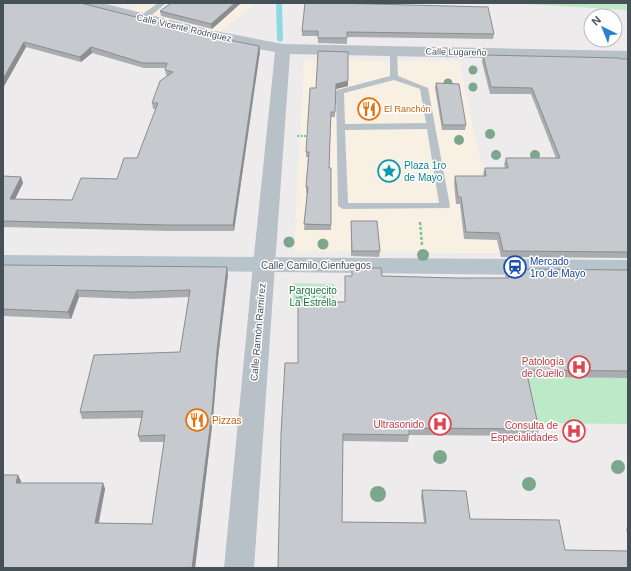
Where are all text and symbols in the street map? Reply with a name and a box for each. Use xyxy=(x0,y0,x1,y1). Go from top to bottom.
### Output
north arrow xyxy=(583,8,623,48)
street label: Calle Vicente Rodríguez xyxy=(136,12,233,44)
text: N xyxy=(589,14,603,28)
street label: Calle Lugareño xyxy=(425,46,487,58)
restaurant icon: El Ranchón xyxy=(356,96,382,122)
place label: El Ranchón xyxy=(384,104,431,114)
place icon: Plaza 1ro de Mayo xyxy=(376,158,402,184)
place label: Plaza 1ro de Mayo xyxy=(404,160,447,183)
station icon: Mercado 1ro de Mayo xyxy=(502,254,528,280)
place label: Mercado 1ro de Mayo xyxy=(530,256,586,279)
street label: Calle Camilo Cienfuegos xyxy=(261,260,371,271)
street label: Calle Ramón Ramírez xyxy=(248,283,268,381)
park label: Parquecito La Estrella xyxy=(289,285,337,308)
hospital icon: Patología de Cuello xyxy=(566,354,592,380)
place label: Patología de Cuello xyxy=(522,356,564,379)
restaurant icon: Pizzas xyxy=(184,407,210,433)
hospital icon: Ultrasonido xyxy=(427,411,453,437)
place label: Pizzas xyxy=(212,415,241,426)
hospital icon: Consulta de Especialidades xyxy=(561,418,587,444)
place label: Ultrasonido xyxy=(373,419,424,430)
place label: Consulta de Especialidades xyxy=(491,420,558,443)

